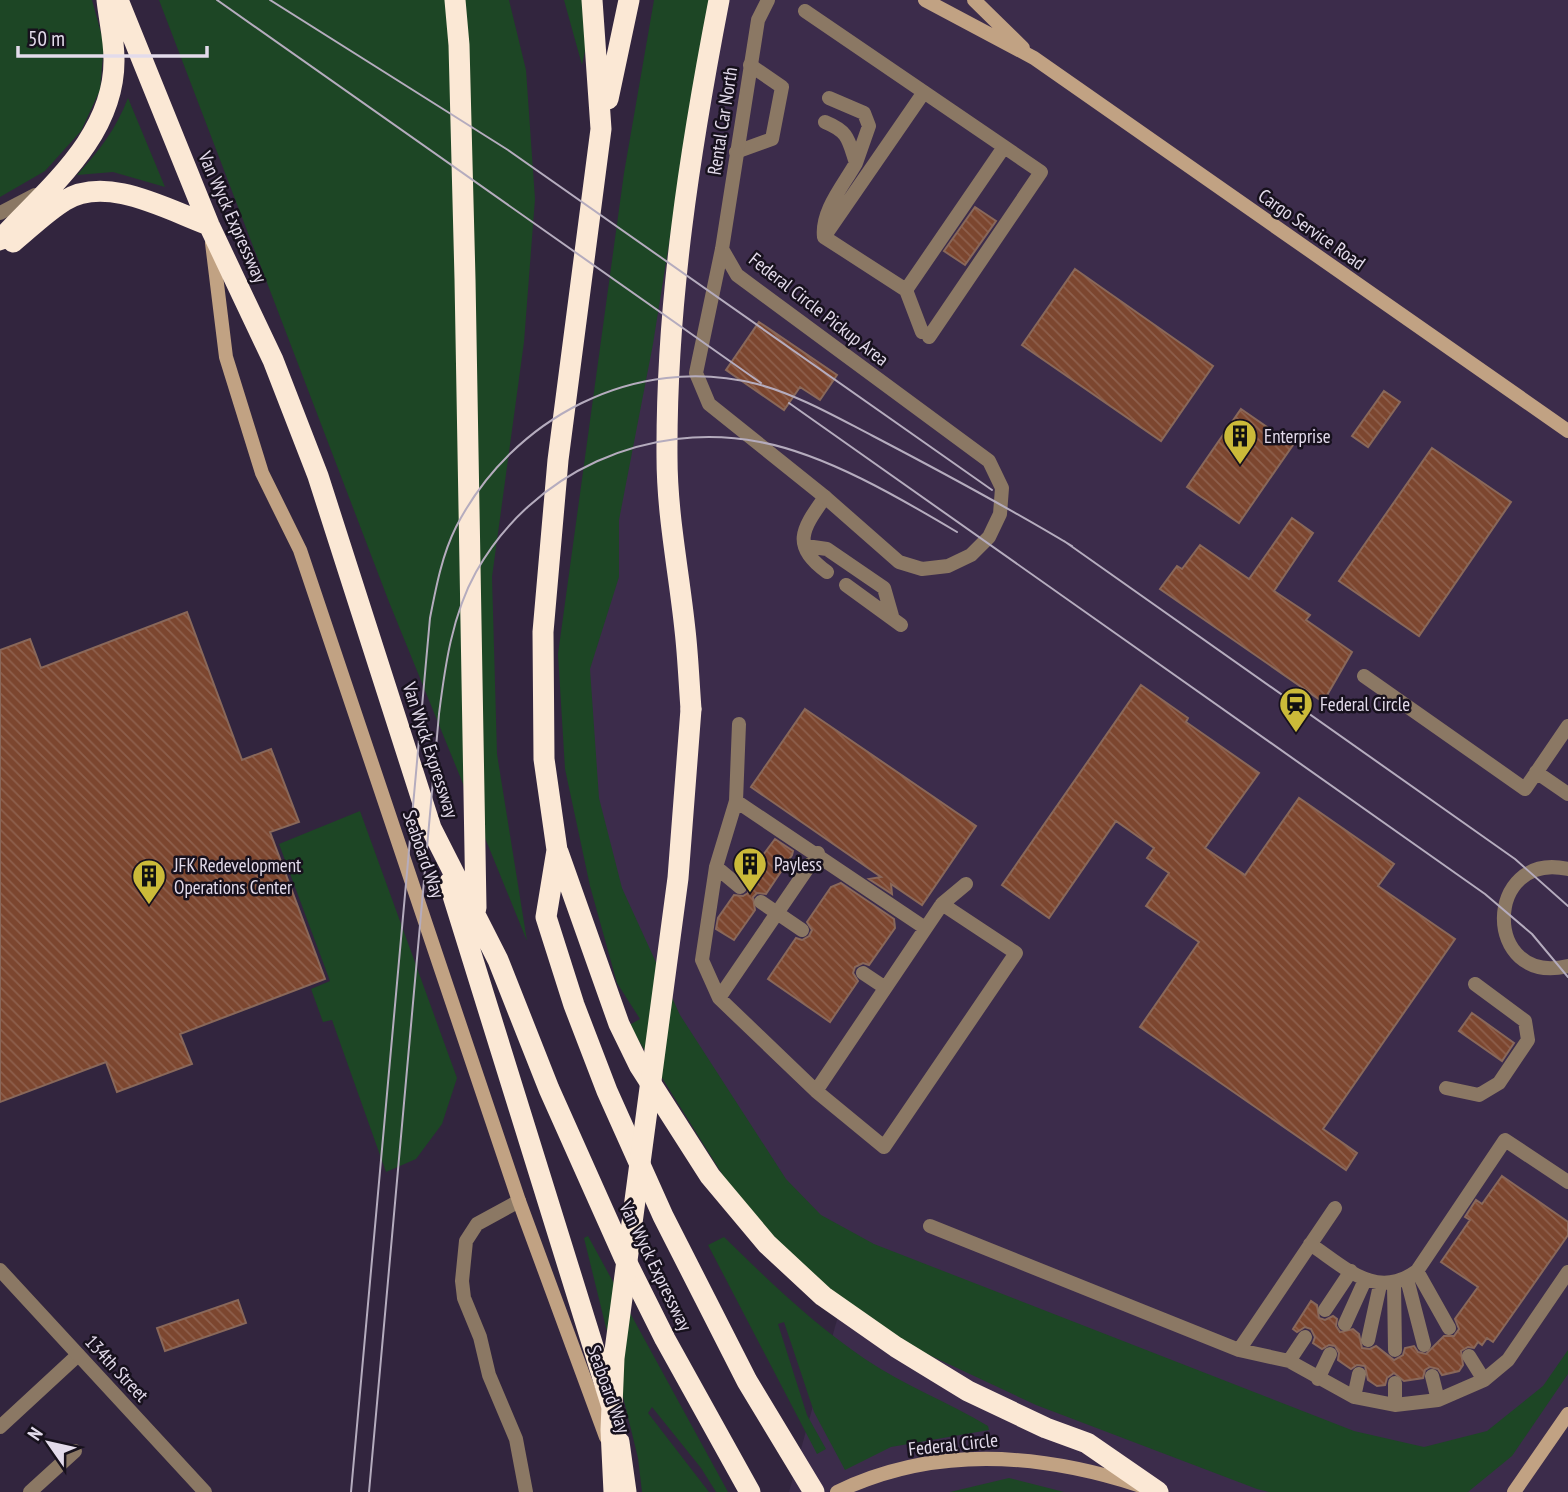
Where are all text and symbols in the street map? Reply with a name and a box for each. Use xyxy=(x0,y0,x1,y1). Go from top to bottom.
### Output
scale bar xyxy=(18,14,206,58)
text: 50 m xyxy=(28,25,65,52)
street label: Rental Car North xyxy=(702,65,742,177)
street label: Van Wyck Expressway xyxy=(193,147,273,287)
street label: Cargo Service Road xyxy=(1254,183,1370,275)
street label: Federal Circle Pickup Area xyxy=(744,247,894,371)
building icon: Enterprise xyxy=(1221,417,1259,466)
place label: Enterprise xyxy=(1264,424,1331,448)
street label: Van Wyck Expressway xyxy=(397,678,464,822)
station icon: Federal Circle xyxy=(1277,685,1315,734)
place label: Federal Circle xyxy=(1320,692,1410,716)
street label: Seaboard Way xyxy=(398,807,451,902)
building icon: Payless xyxy=(731,845,769,894)
place label: Payless xyxy=(774,852,822,876)
place label: JFK Redevelopment Operations Center xyxy=(173,853,302,899)
building icon: JFK Redevelopment Operations Center xyxy=(130,857,168,906)
street label: Van Wyck Expressway xyxy=(614,1196,698,1335)
street label: 134th Street xyxy=(80,1330,154,1407)
street label: Seaboard Way xyxy=(582,1342,636,1437)
north arrow xyxy=(14,1408,84,1478)
text: N xyxy=(22,1423,48,1444)
street label: Federal Circle xyxy=(907,1427,999,1461)

